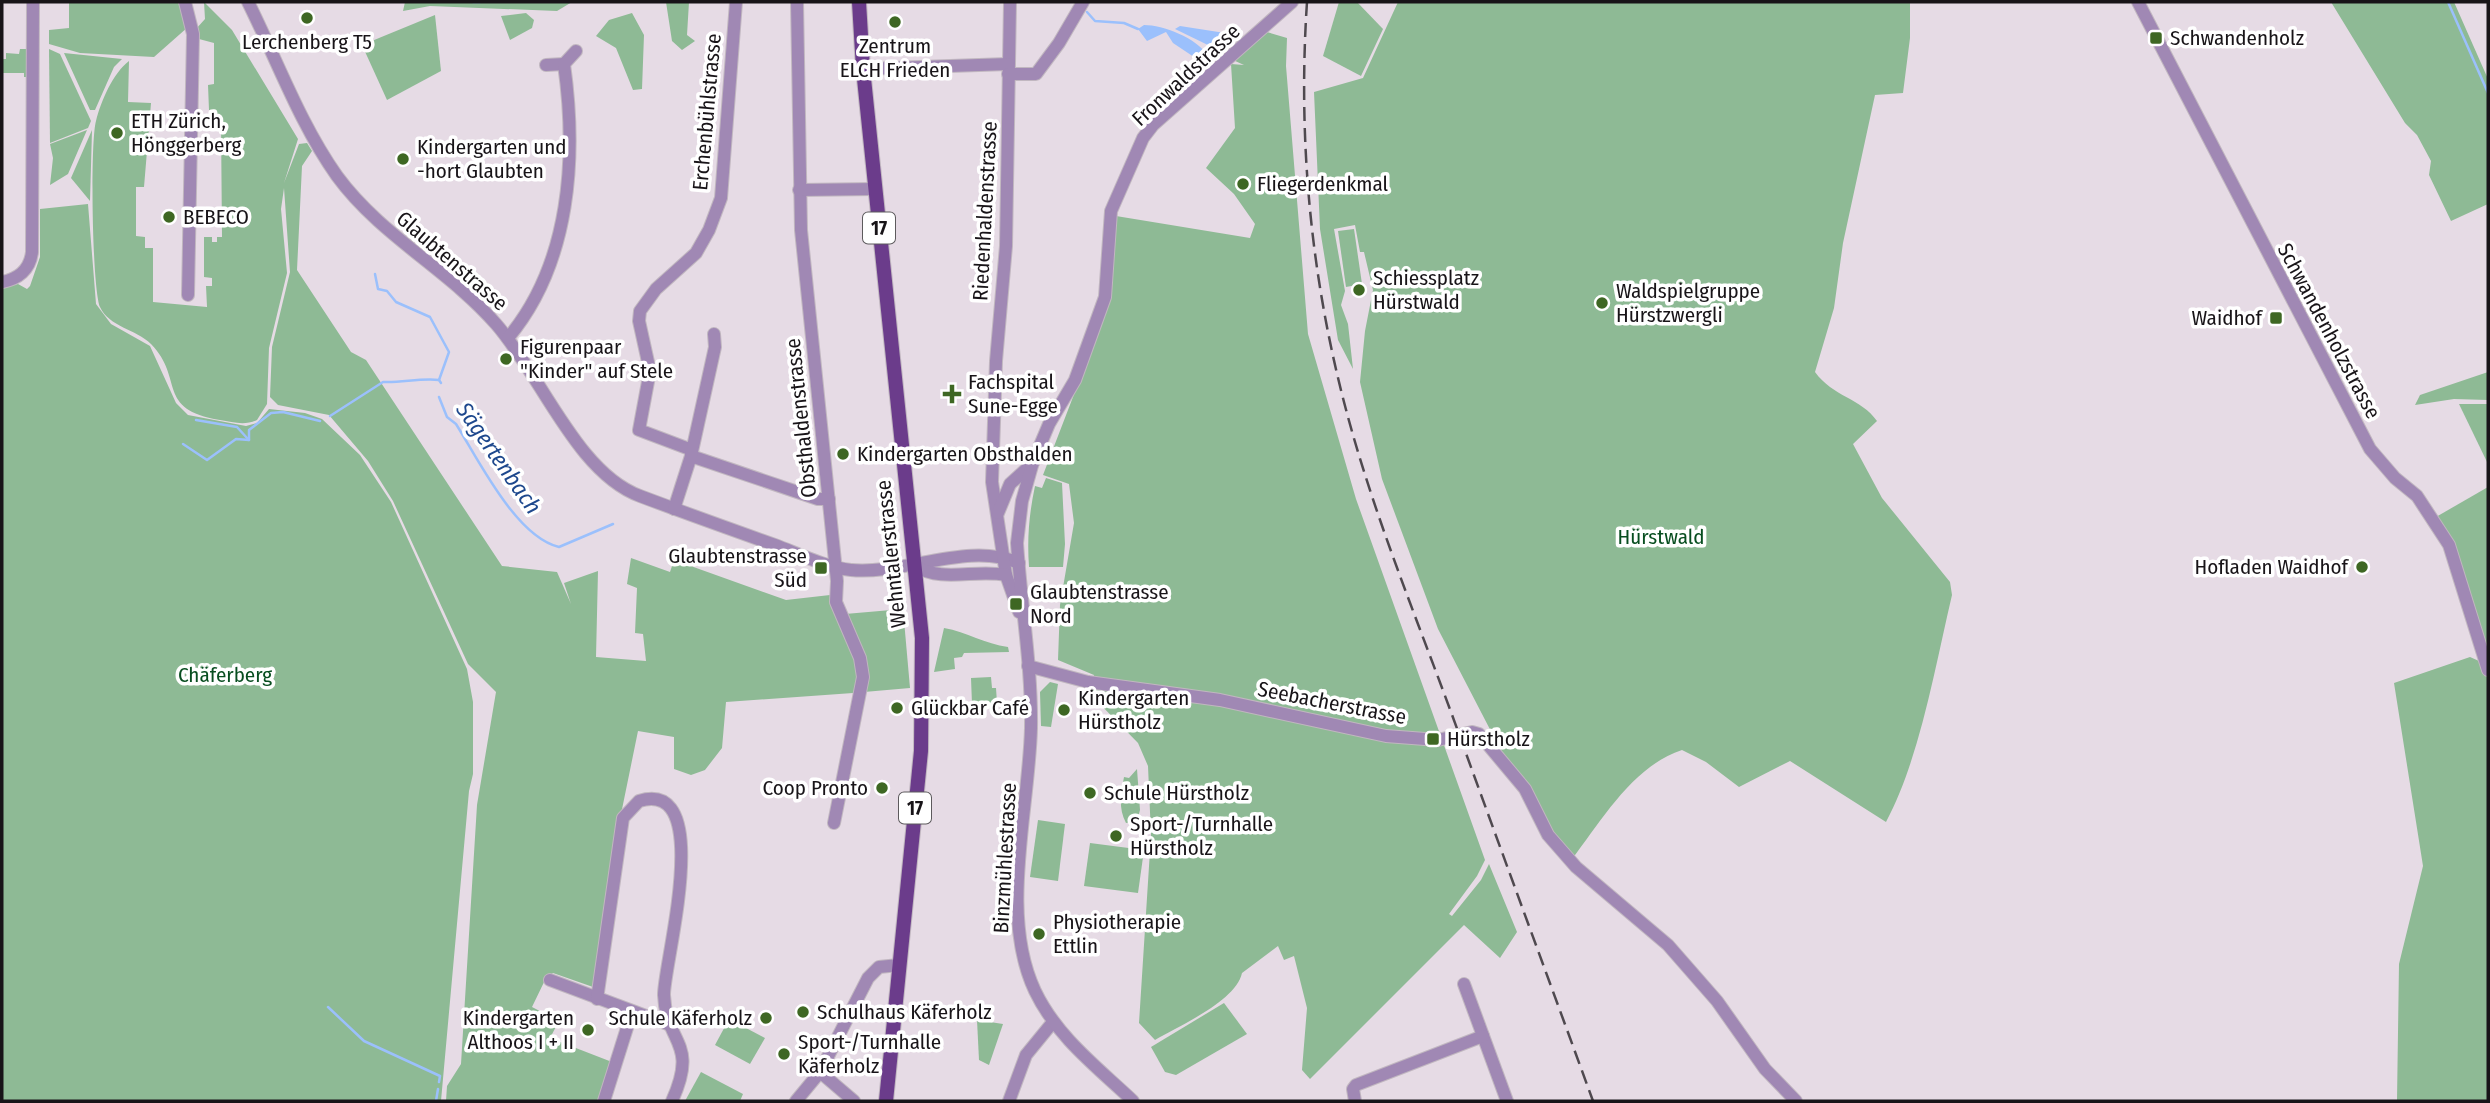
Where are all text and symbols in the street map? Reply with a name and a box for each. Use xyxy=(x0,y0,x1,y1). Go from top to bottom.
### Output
marker: Lerchenberg T5 xyxy=(299,10,315,26)
marker: Zentrum ELCH Frieden xyxy=(887,14,903,30)
street label: Fronwaldstrasse xyxy=(1127,18,1245,132)
place label: Schwandenholz xyxy=(2170,25,2304,51)
place label: Lerchenberg T5 xyxy=(242,29,372,55)
marker: Schwandenholz xyxy=(2148,30,2164,46)
street label: Erchenbühlstrasse xyxy=(687,32,727,192)
place label: Zentrum ELCH Frieden xyxy=(840,33,950,83)
place label: ETH Zürich, Hönggerberg xyxy=(131,108,242,158)
street label: Riedenhaldenstrasse xyxy=(967,121,1003,301)
marker: ETH Zürich, Hönggerberg xyxy=(109,125,125,141)
place label: Kindergarten und -hort Glaubten xyxy=(417,134,566,184)
marker: Kindergarten und -hort Glaubten xyxy=(395,151,411,167)
place label: Fliegerdenkmal xyxy=(1257,171,1389,197)
marker: Fliegerdenkmal xyxy=(1235,176,1251,192)
place label: BEBECO xyxy=(183,204,249,230)
street label: Glaubtenstrasse xyxy=(391,206,513,316)
marker: BEBECO xyxy=(161,209,177,225)
road number: 17 xyxy=(863,212,895,244)
street label: Schwandenholzstrasse xyxy=(2272,239,2386,423)
place label: Schiessplatz Hürstwald xyxy=(1373,265,1479,315)
place label: Waldspielgruppe Hürstzwergli xyxy=(1616,278,1760,328)
marker: Schiessplatz Hürstwald xyxy=(1351,282,1367,298)
marker: Waldspielgruppe Hürstzwergli xyxy=(1594,295,1610,311)
place label: Waidhof xyxy=(2192,305,2264,331)
marker: Waidhof xyxy=(2268,310,2284,326)
place label: Figurenpaar "Kinder" auf Stele xyxy=(520,334,673,384)
street label: Obsthaldenstrasse xyxy=(780,337,822,499)
marker: Figurenpaar "Kinder" auf Stele xyxy=(498,351,514,367)
place label: Fachspital Sune-Egge xyxy=(968,369,1058,419)
marker: Fachspital Sune-Egge xyxy=(942,384,962,404)
water label: Sägertenbach xyxy=(450,396,548,519)
place label: Kindergarten Obsthalden xyxy=(857,441,1073,467)
marker: Kindergarten Obsthalden xyxy=(835,446,851,462)
street label: Wehntalerstrasse xyxy=(870,479,912,629)
park label: Hürstwald xyxy=(1618,524,1704,550)
place label: Glaubtenstrasse Süd xyxy=(668,543,807,593)
place label: Hofladen Waidhof xyxy=(2194,554,2350,580)
marker: Hofladen Waidhof xyxy=(2354,559,2370,575)
marker: Glaubtenstrasse Süd xyxy=(813,560,829,576)
place label: Glaubtenstrasse Nord xyxy=(1030,579,1169,629)
marker: Glaubtenstrasse Nord xyxy=(1008,596,1024,612)
park label: Chäferberg xyxy=(178,662,272,688)
street label: Seebacherstrasse xyxy=(1256,676,1408,730)
place label: Kindergarten Hürstholz xyxy=(1078,685,1189,735)
place label: Glückbar Café xyxy=(911,695,1029,721)
marker: Glückbar Café xyxy=(889,700,905,716)
marker: Kindergarten Hürstholz xyxy=(1056,702,1072,718)
place label: Hürstholz xyxy=(1447,726,1530,752)
marker: Hürstholz xyxy=(1425,731,1441,747)
place label: Coop Pronto xyxy=(763,775,868,801)
marker: Coop Pronto xyxy=(874,780,890,796)
place label: Schule Hürstholz xyxy=(1104,780,1249,806)
street label: Binzmühlestrasse xyxy=(988,782,1022,934)
marker: Schule Hürstholz xyxy=(1082,785,1098,801)
road number: 17 xyxy=(899,792,931,824)
place label: Sport-/Turnhalle Hürstholz xyxy=(1130,811,1273,861)
marker: Sport-/Turnhalle Hürstholz xyxy=(1108,828,1124,844)
place label: Physiotherapie Ettlin xyxy=(1053,909,1181,959)
marker: Physiotherapie Ettlin xyxy=(1031,926,1047,942)
place label: Schulhaus Käferholz xyxy=(817,999,992,1025)
marker: Schulhaus Käferholz xyxy=(795,1004,811,1020)
place label: Kindergarten Althoos I + II xyxy=(463,1005,574,1055)
place label: Schule Käferholz xyxy=(608,1005,752,1031)
marker: Schule Käferholz xyxy=(758,1010,774,1026)
marker: Kindergarten Althoos I + II xyxy=(580,1022,596,1038)
place label: Sport-/Turnhalle Käferholz xyxy=(798,1029,941,1079)
marker: Sport-/Turnhalle Käferholz xyxy=(776,1046,792,1062)

